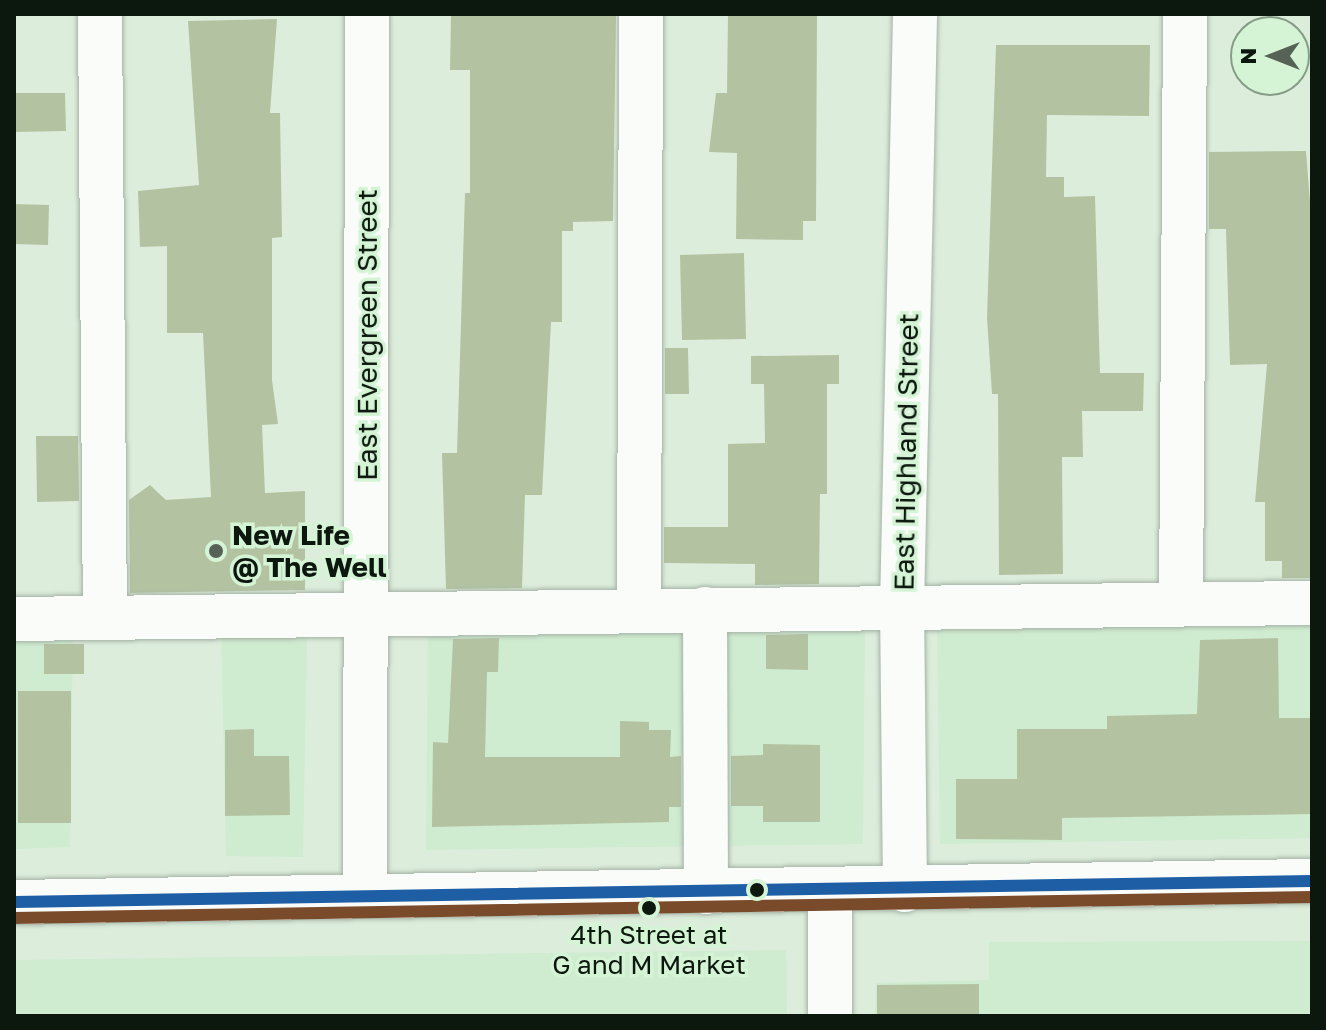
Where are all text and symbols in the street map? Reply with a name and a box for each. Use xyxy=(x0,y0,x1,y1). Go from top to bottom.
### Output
north arrow xyxy=(1230,16,1310,96)
text: N xyxy=(1234,48,1261,64)
street label: East Evergreen Street xyxy=(350,189,384,481)
street label: East Highland Street xyxy=(887,313,925,591)
place label: New Life @ The Well xyxy=(232,518,387,584)
marker: New Life @ The Well xyxy=(207,542,225,560)
unlabelled marker xyxy=(749,882,765,898)
marker: 4th Street at G and M Market xyxy=(641,900,657,916)
place label: 4th Street at G and M Market xyxy=(552,919,746,980)

